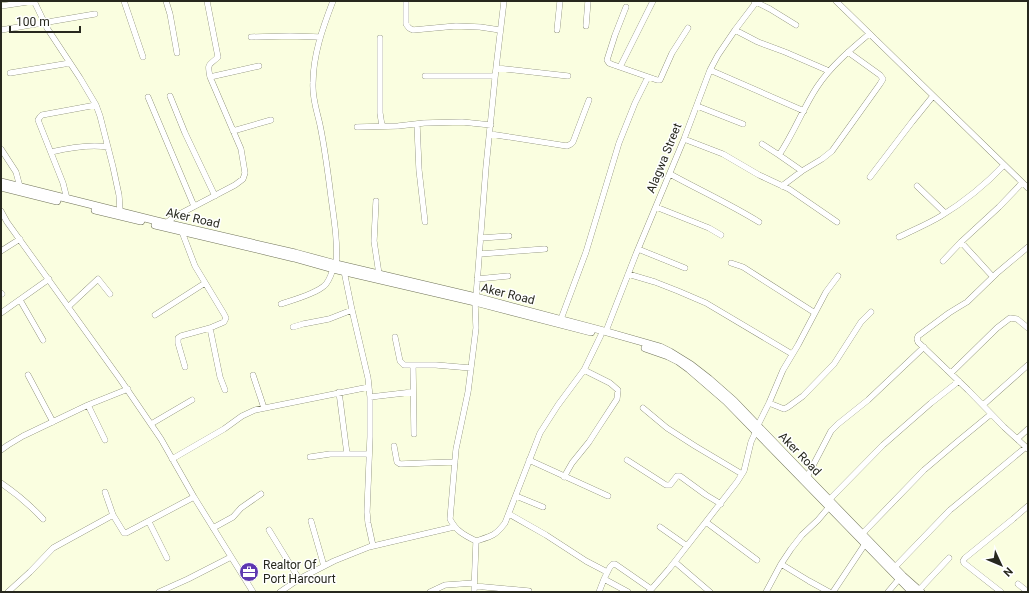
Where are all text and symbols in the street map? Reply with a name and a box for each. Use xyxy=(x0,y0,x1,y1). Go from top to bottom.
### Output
scale bar xyxy=(10,8,80,34)
text: 100 m xyxy=(16,15,50,29)
street label: Alagwa Street xyxy=(644,121,684,195)
street label: Aker Road xyxy=(165,205,221,231)
street label: Aker Road xyxy=(480,281,536,307)
street label: Aker Road xyxy=(776,429,824,479)
north arrow xyxy=(981,545,1021,585)
place label: Realtor Of Port Harcourt xyxy=(263,558,336,586)
office icon: Realtor Of Port Harcourt xyxy=(238,561,260,583)
text: N xyxy=(1000,564,1015,579)

